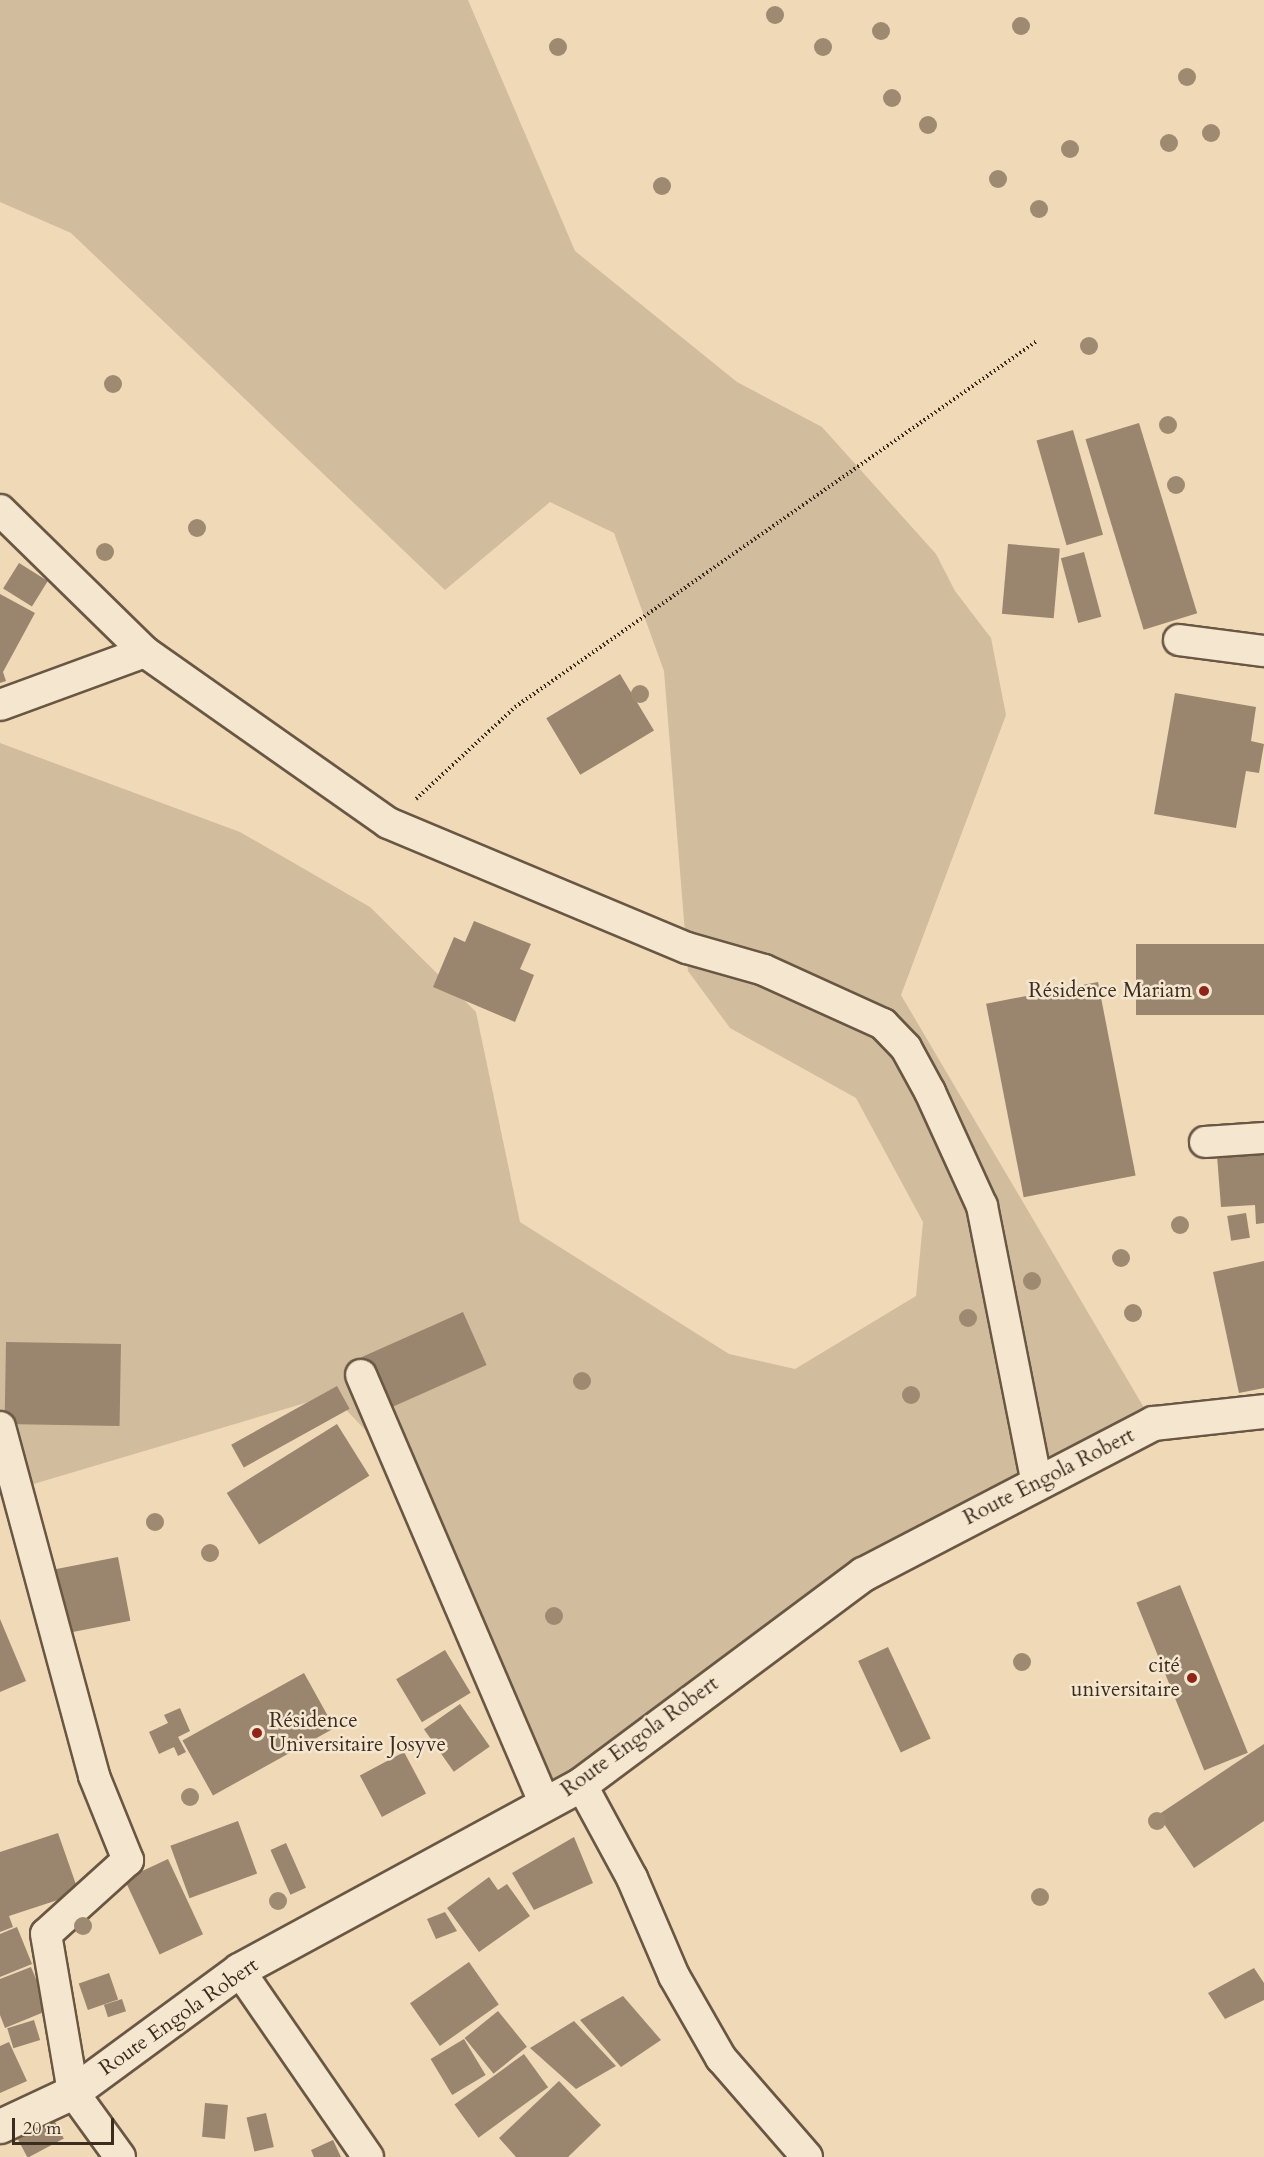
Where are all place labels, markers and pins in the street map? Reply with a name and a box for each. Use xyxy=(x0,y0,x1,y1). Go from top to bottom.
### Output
place label: Résidence Mariam xyxy=(1028,978,1192,1004)
marker: Résidence Mariam xyxy=(1197,984,1211,998)
place label: cité universitaire xyxy=(1071,1653,1180,1703)
marker: cité universitaire xyxy=(1185,1671,1199,1685)
place label: Résidence Universitaire Josyve xyxy=(269,1708,446,1758)
marker: Résidence Universitaire Josyve xyxy=(250,1726,264,1740)

